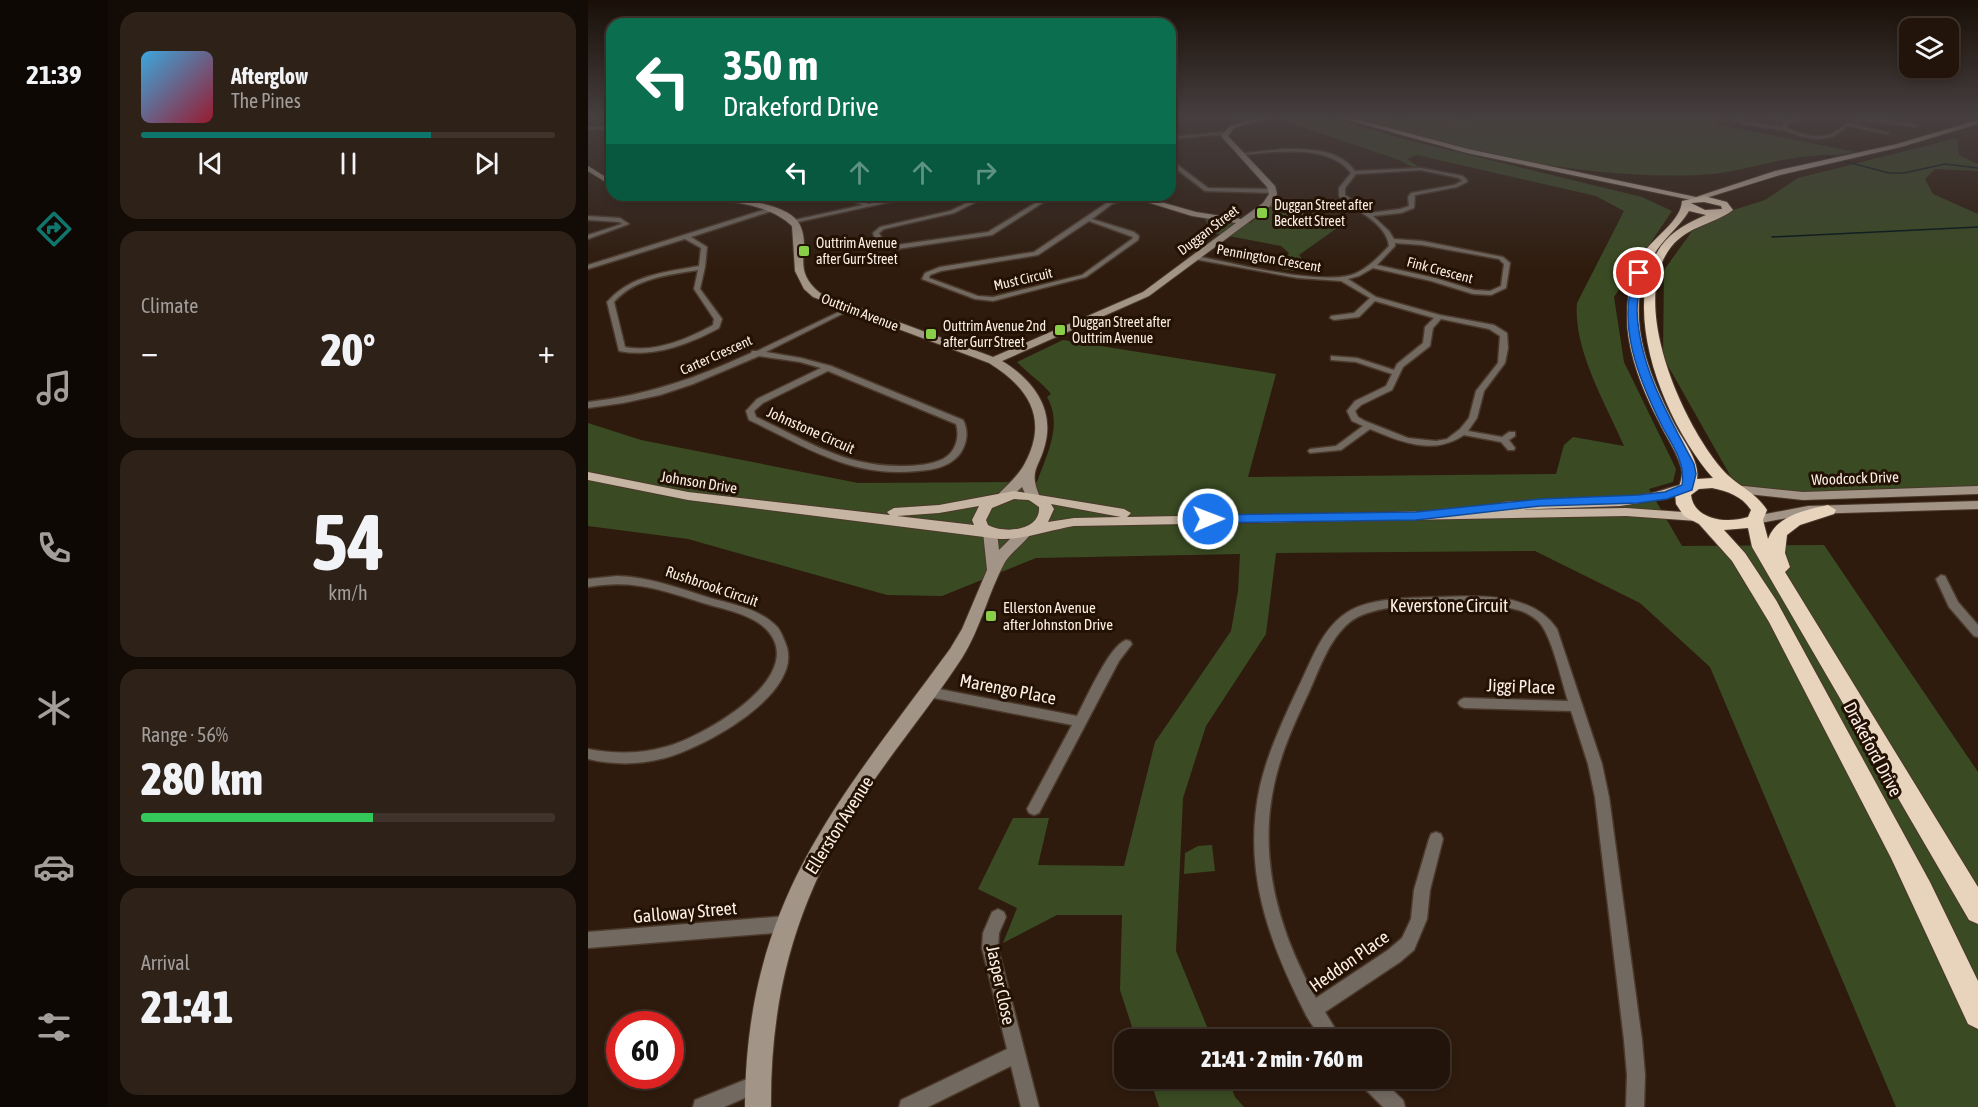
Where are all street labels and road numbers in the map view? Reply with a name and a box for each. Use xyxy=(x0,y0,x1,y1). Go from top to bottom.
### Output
street label: Duggan Street xyxy=(1174,202,1242,258)
street label: Pennington Crescent xyxy=(1215,241,1323,275)
street label: Fink Crescent xyxy=(1405,253,1475,287)
street label: Must Circuit xyxy=(992,264,1054,294)
street label: Outtrim Avenue xyxy=(819,290,901,334)
street label: Carter Crescent xyxy=(677,332,755,378)
street label: Johnstone Circuit xyxy=(764,403,858,457)
street label: Johnson Drive xyxy=(660,468,739,496)
street label: Woodcock Drive xyxy=(1811,468,1899,488)
street label: Rushbrook Circuit xyxy=(663,562,761,610)
street label: Keverstone Circuit xyxy=(1390,595,1508,616)
street label: Marengo Place xyxy=(958,669,1058,709)
street label: Jiggi Place xyxy=(1486,674,1556,698)
street label: Drakeford Drive xyxy=(1839,698,1907,800)
street label: Ellerston Avenue xyxy=(801,772,877,878)
street label: Galloway Street xyxy=(632,897,738,927)
street label: Heddon Place xyxy=(1305,926,1393,996)
street label: Jasper Close xyxy=(982,943,1020,1027)

